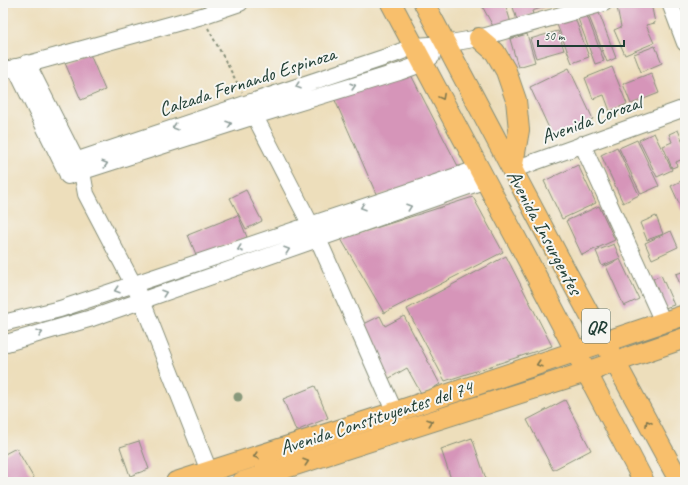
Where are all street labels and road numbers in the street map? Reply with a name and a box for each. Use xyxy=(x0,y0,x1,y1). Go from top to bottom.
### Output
street label: Calzada Fernando Espinoza xyxy=(156,41,340,122)
street label: Avenida Corozal xyxy=(537,88,648,149)
street label: Avenida Insurgentes xyxy=(501,166,589,301)
road number: QR xyxy=(582,309,610,343)
street label: Avenida Constituyentes del 74 xyxy=(277,374,478,460)

